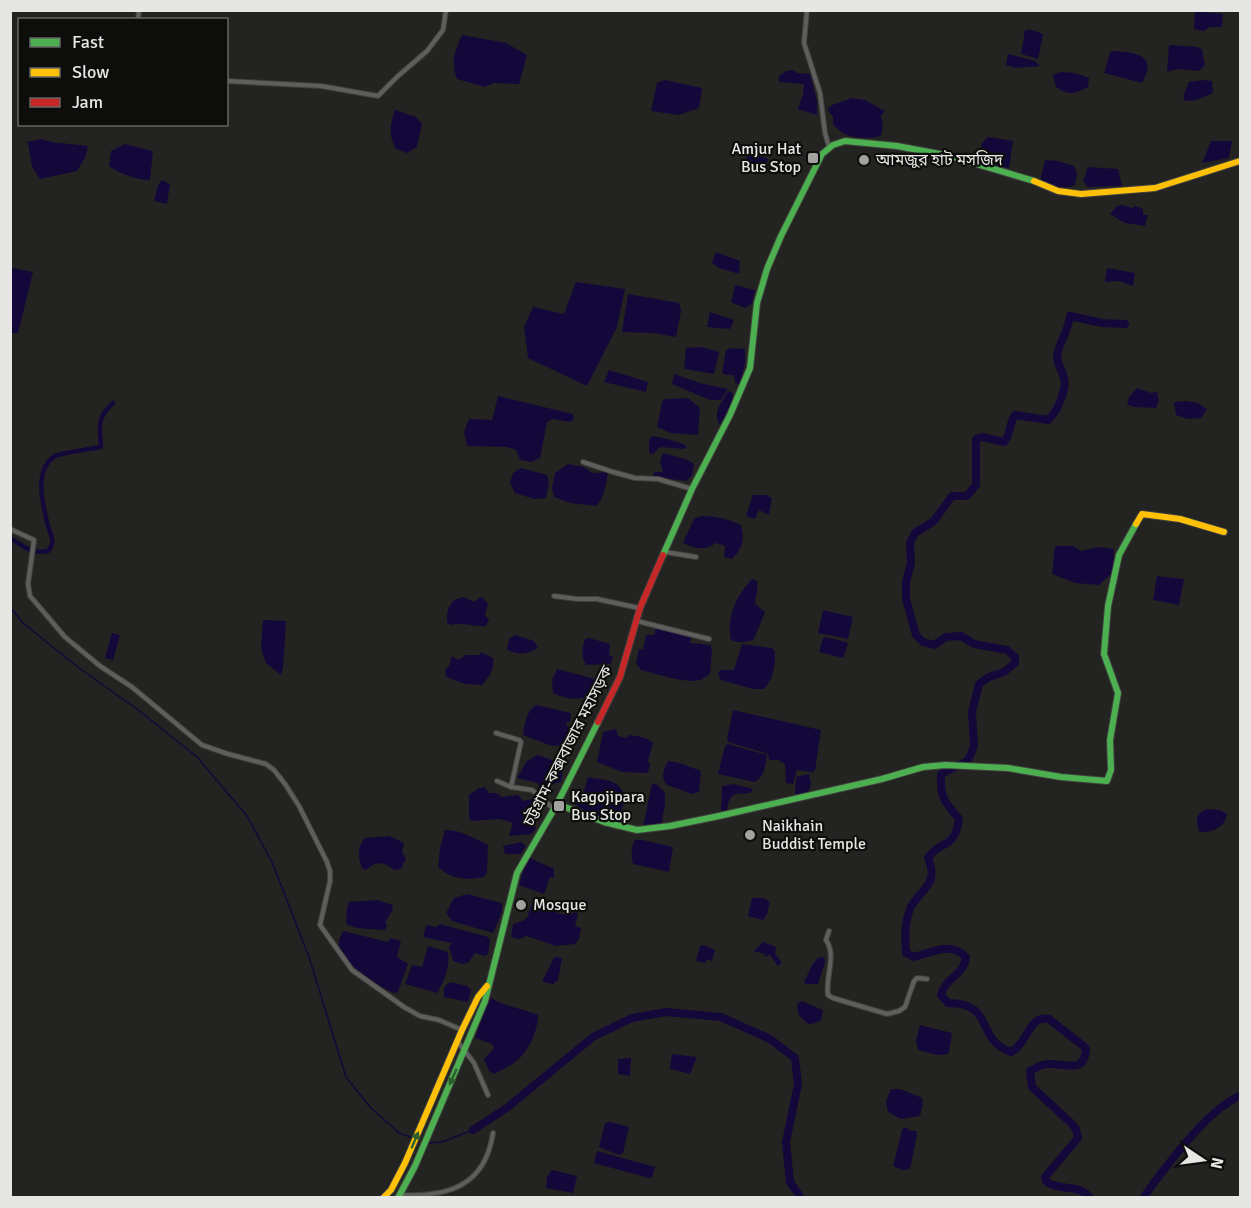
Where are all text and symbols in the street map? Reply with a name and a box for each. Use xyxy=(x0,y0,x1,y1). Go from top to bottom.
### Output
legend xyxy=(18,18,228,126)
text: Fast xyxy=(72,31,104,53)
text: Slow xyxy=(72,61,109,83)
text: Jam xyxy=(72,91,103,113)
place label: Amjur Hat Bus Stop xyxy=(732,139,801,177)
place label: আমজুর হাট মসজিদ xyxy=(875,150,1004,170)
marker: Amjur Hat Bus Stop xyxy=(806,151,820,165)
marker: আমজুর হাট মসজিদ xyxy=(857,153,871,167)
street label: চট্টগ্রাম-কক্সবাজার মহাসড়ক xyxy=(518,661,618,830)
place label: Kagojipara Bus Stop xyxy=(571,787,645,825)
marker: Kagojipara Bus Stop xyxy=(552,799,566,813)
place label: Naikhain Buddist Temple xyxy=(762,816,866,854)
marker: Naikhain Buddist Temple xyxy=(743,828,757,842)
place label: Mosque xyxy=(533,895,586,915)
marker: Mosque xyxy=(514,898,528,912)
one-way arrow xyxy=(448,1069,457,1086)
north arrow xyxy=(1173,1130,1233,1190)
one-way arrow xyxy=(411,1131,420,1149)
text: N xyxy=(1206,1155,1228,1171)

